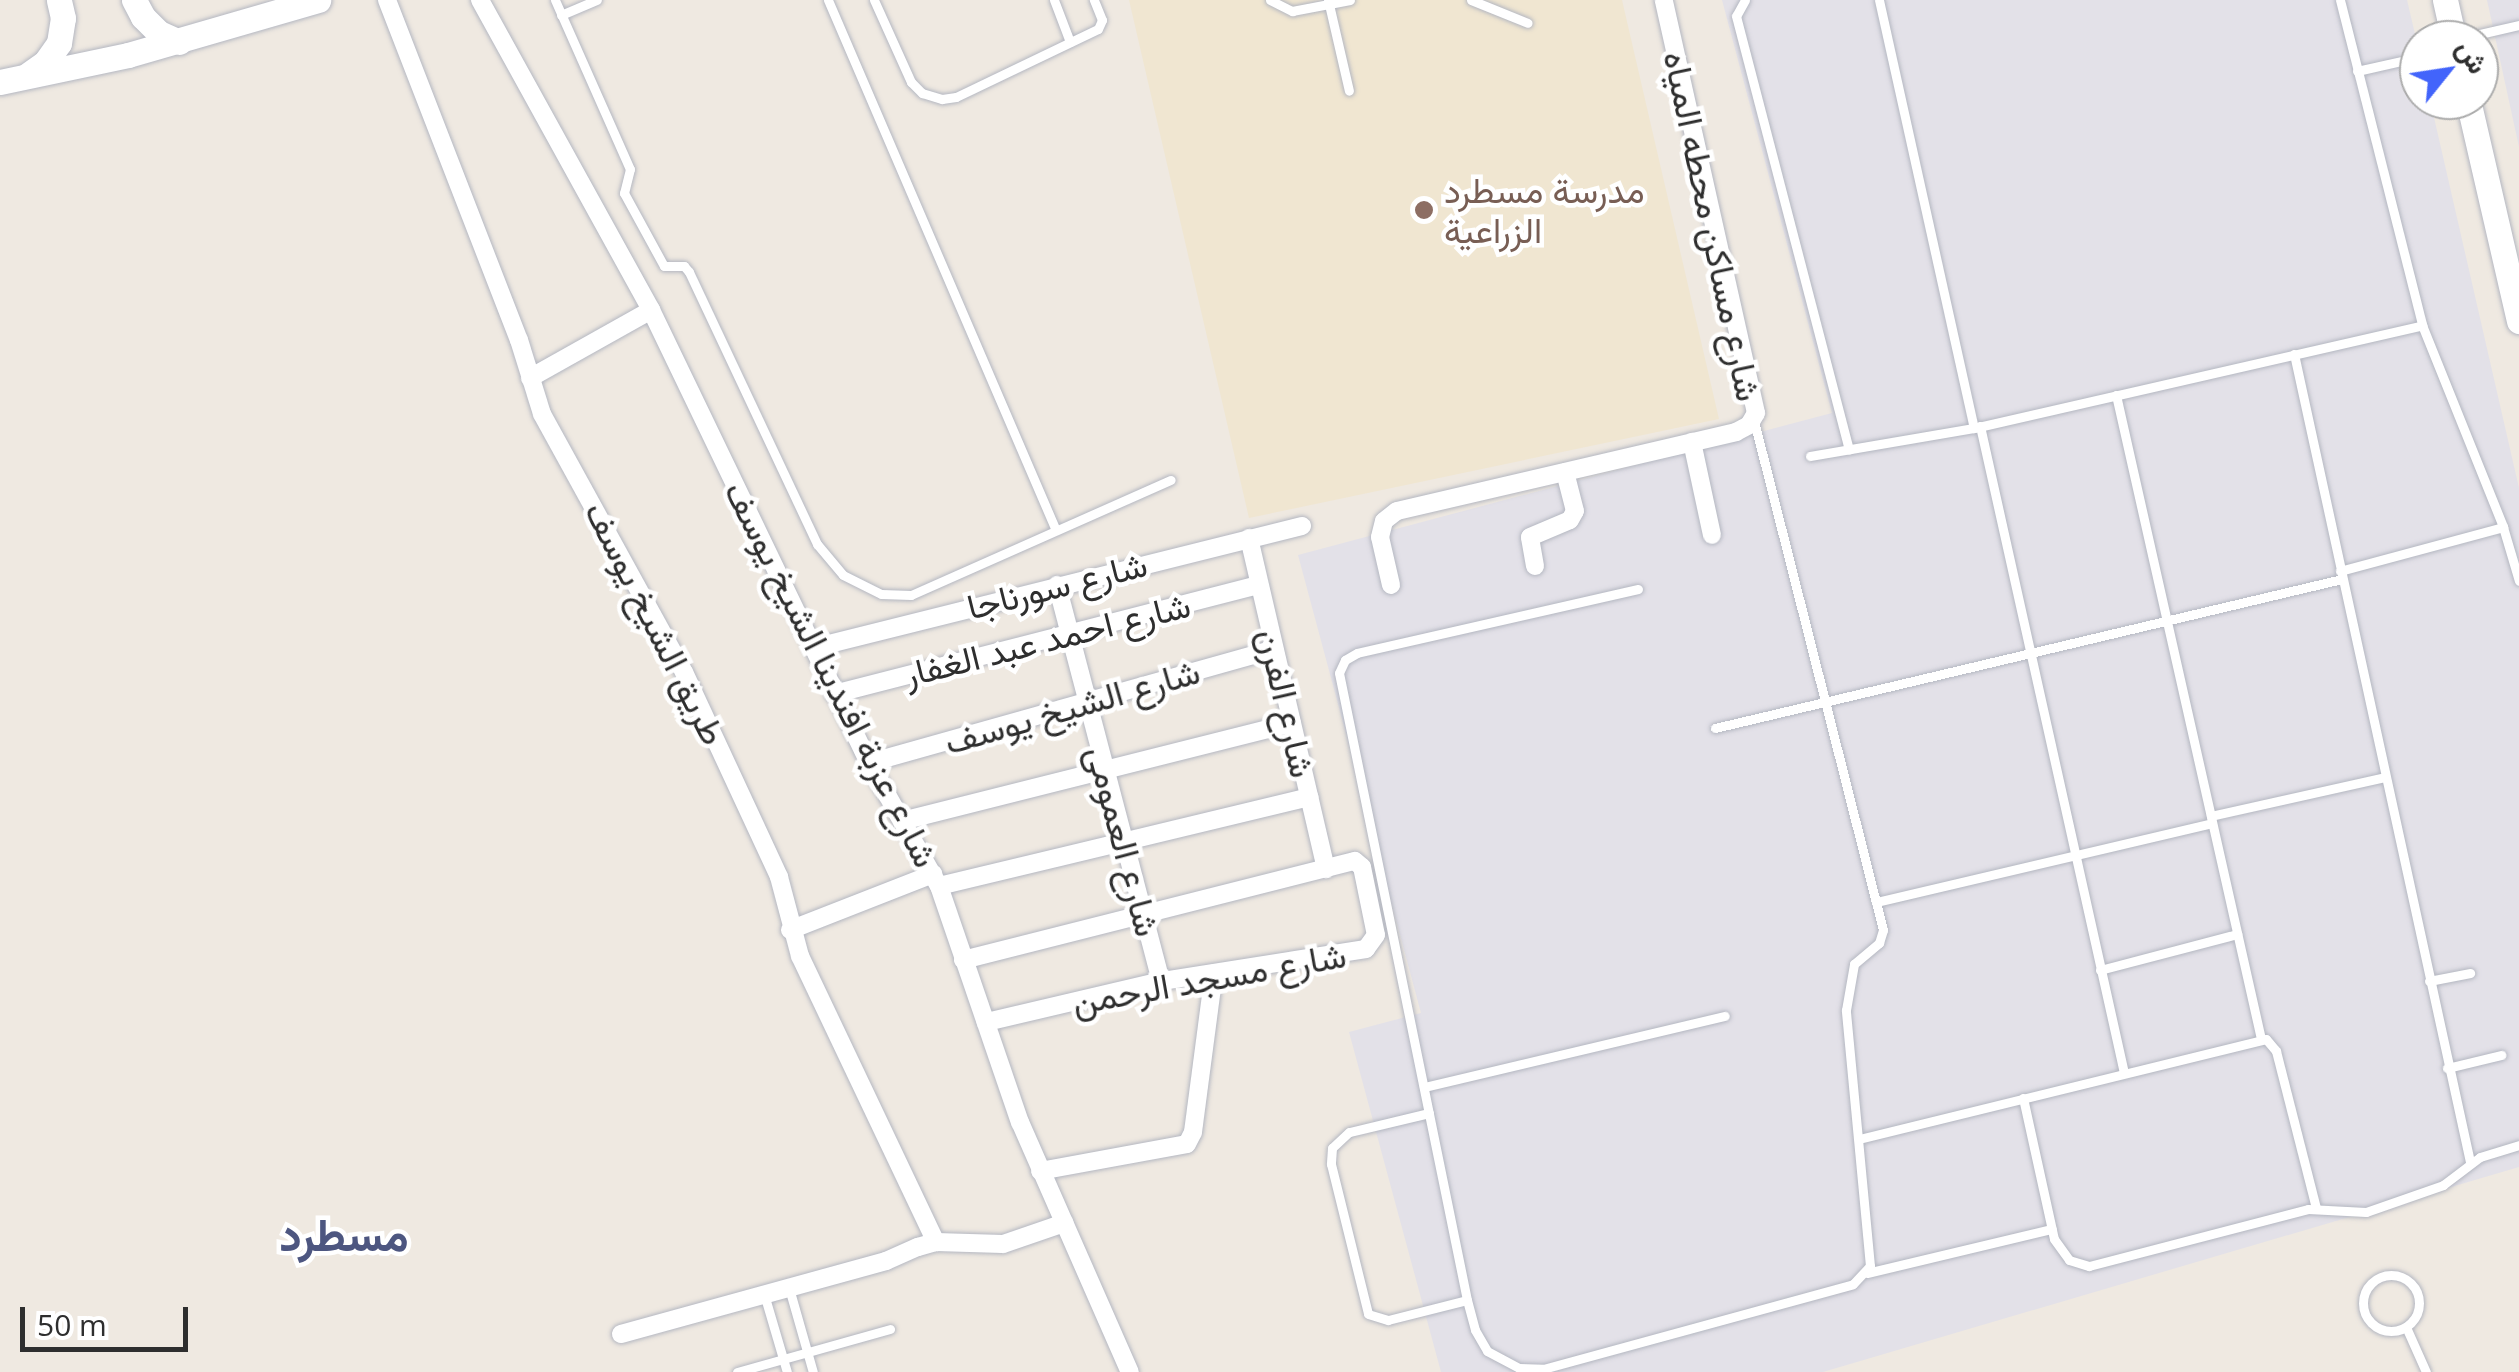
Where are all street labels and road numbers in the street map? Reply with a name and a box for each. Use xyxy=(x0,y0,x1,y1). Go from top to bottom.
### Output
street label: شارع مساكن محطه المياه xyxy=(1655,47,1771,405)
street label: شارع عزبة افندينا الشيخ يوسف xyxy=(716,474,948,874)
street label: طريق الشيخ يوسف xyxy=(577,494,735,752)
street label: شارع سورناجا xyxy=(963,542,1151,628)
street label: شارع احمد عبد الغفار xyxy=(899,583,1195,695)
street label: شارع الفرن xyxy=(1250,625,1324,781)
street label: شارع الشيخ يوسف xyxy=(940,650,1204,762)
street label: شارع العمومى xyxy=(1078,741,1170,941)
street label: شارع مسجد الرحمن xyxy=(1069,933,1349,1023)

